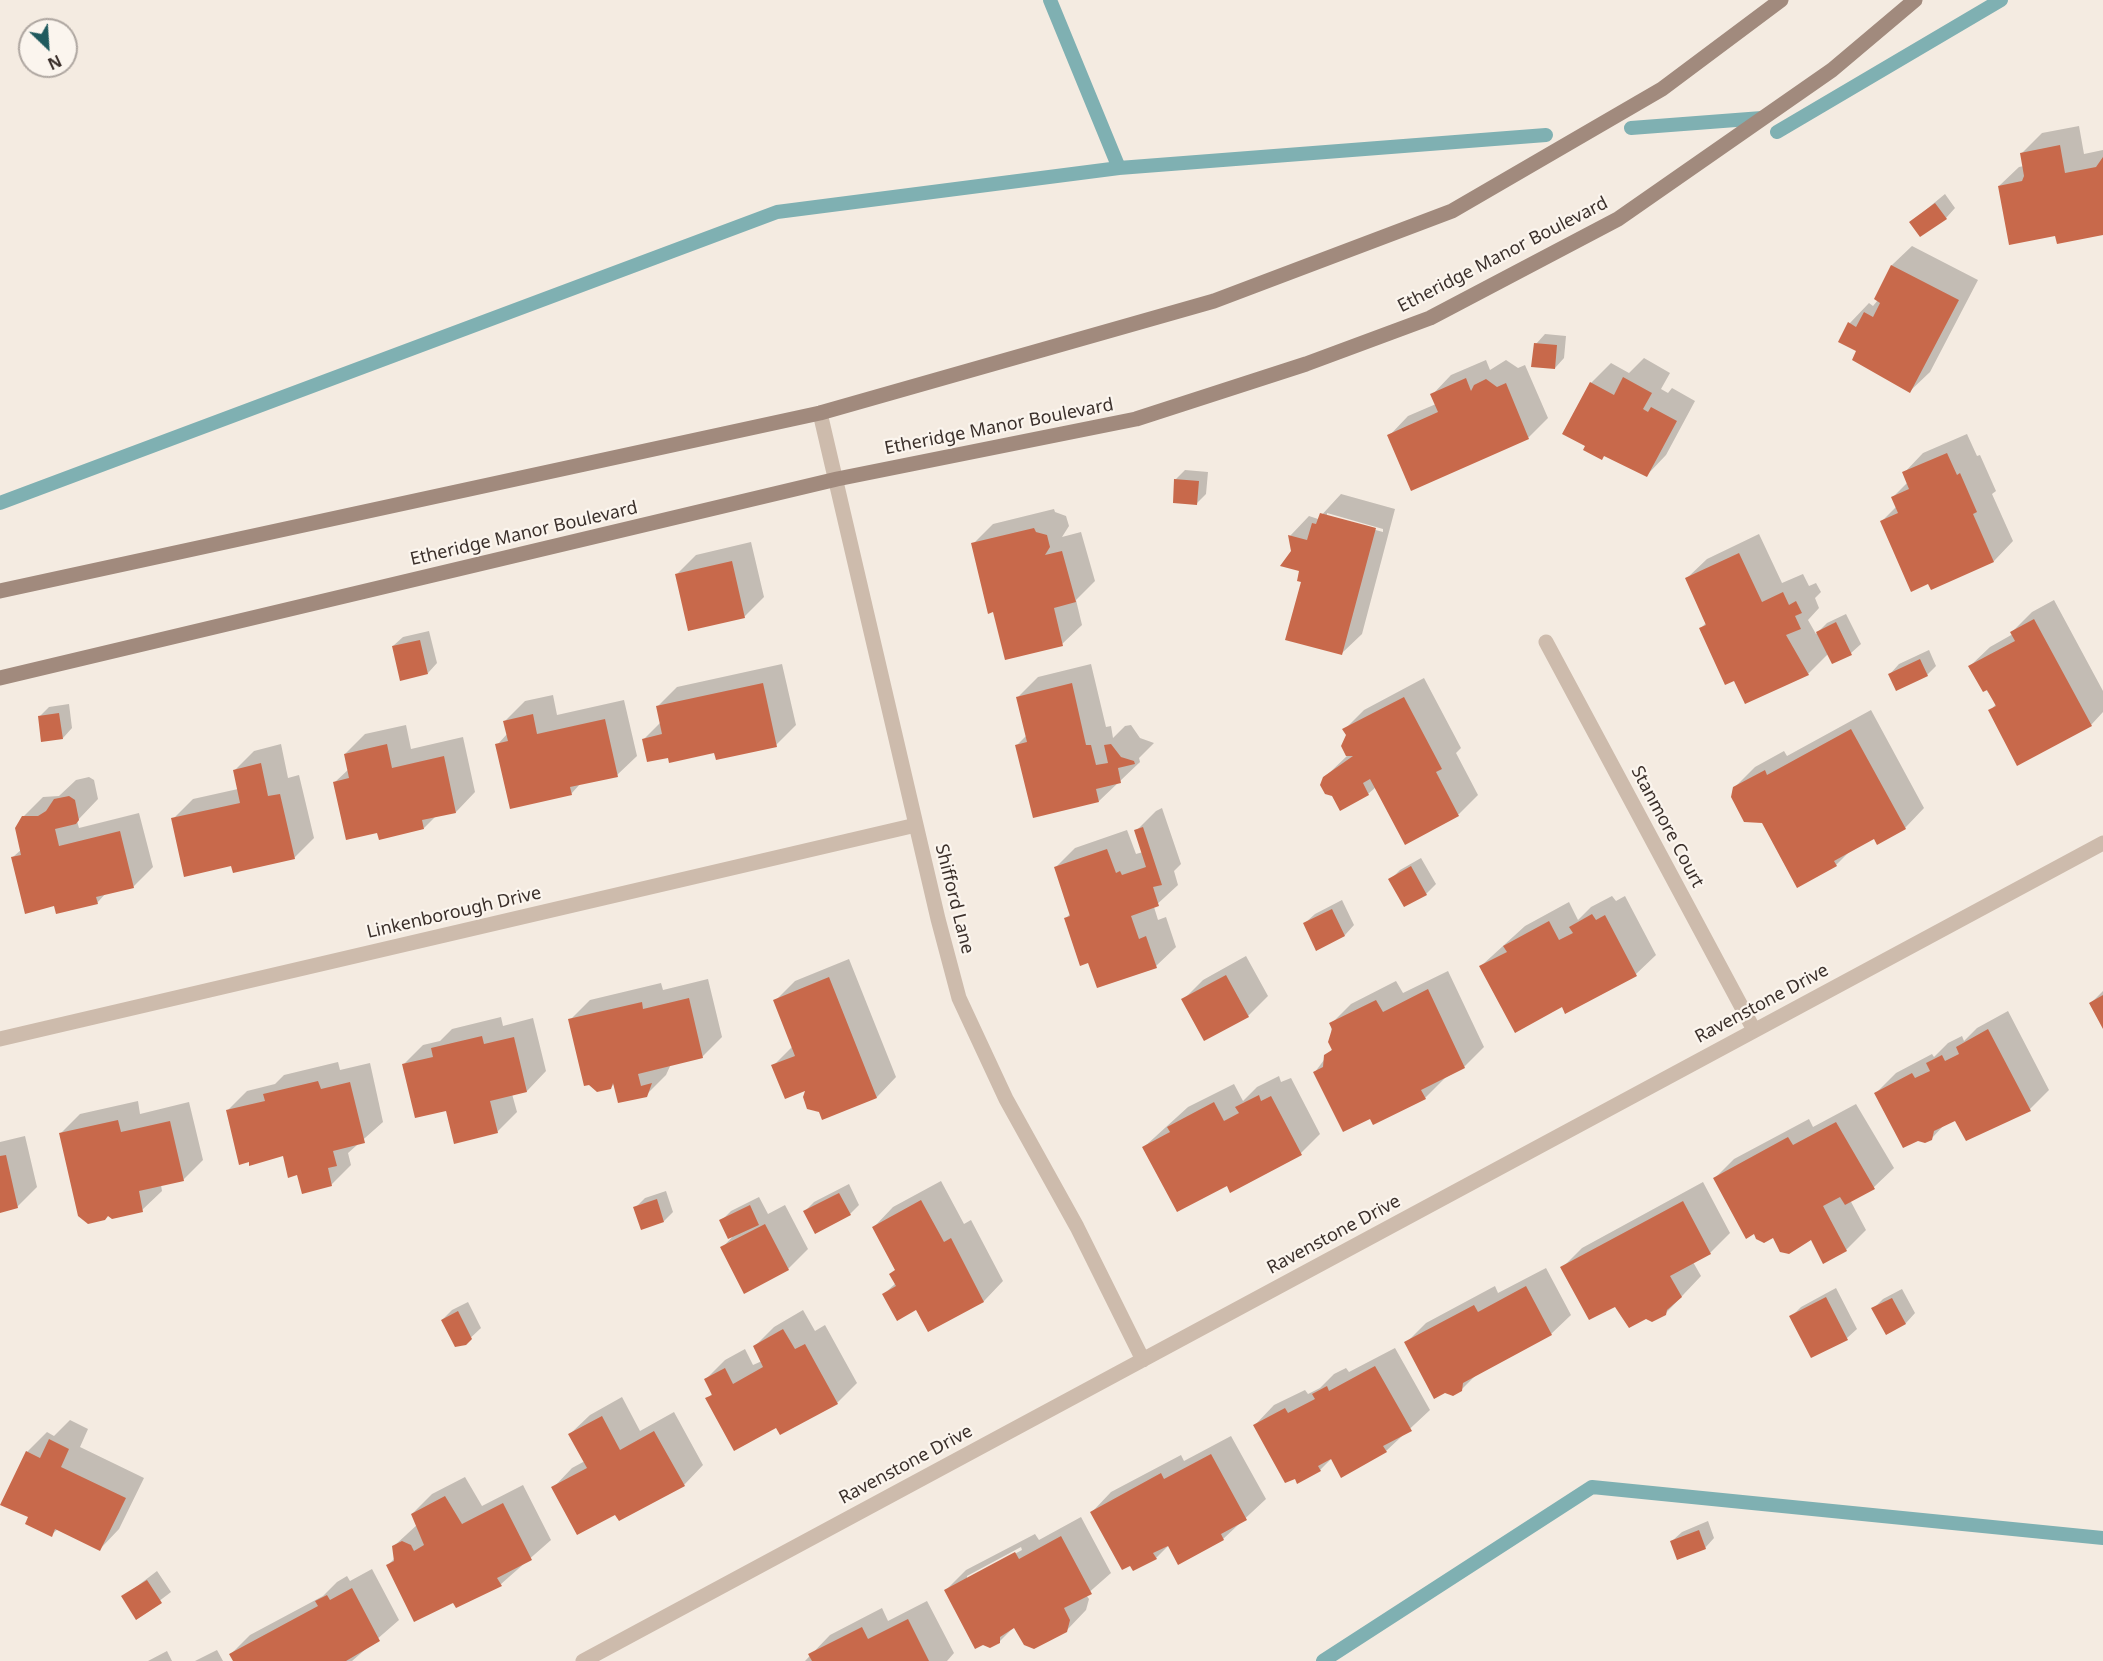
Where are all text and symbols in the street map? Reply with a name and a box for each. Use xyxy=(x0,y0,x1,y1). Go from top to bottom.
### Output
north arrow xyxy=(18,18,78,78)
text: N xyxy=(44,50,65,75)
street label: Etheridge Manor Boulevard xyxy=(1394,193,1612,317)
street label: Etheridge Manor Boulevard xyxy=(883,394,1115,460)
street label: Etheridge Manor Boulevard xyxy=(408,497,640,571)
street label: Stanmore Court xyxy=(1626,763,1708,891)
street label: Shifford Lane xyxy=(930,842,978,956)
street label: Linkenborough Drive xyxy=(365,882,543,944)
street label: Ravenstone Drive xyxy=(1692,960,1832,1048)
street label: Ravenstone Drive xyxy=(1264,1191,1404,1279)
street label: Ravenstone Drive xyxy=(836,1421,976,1509)

